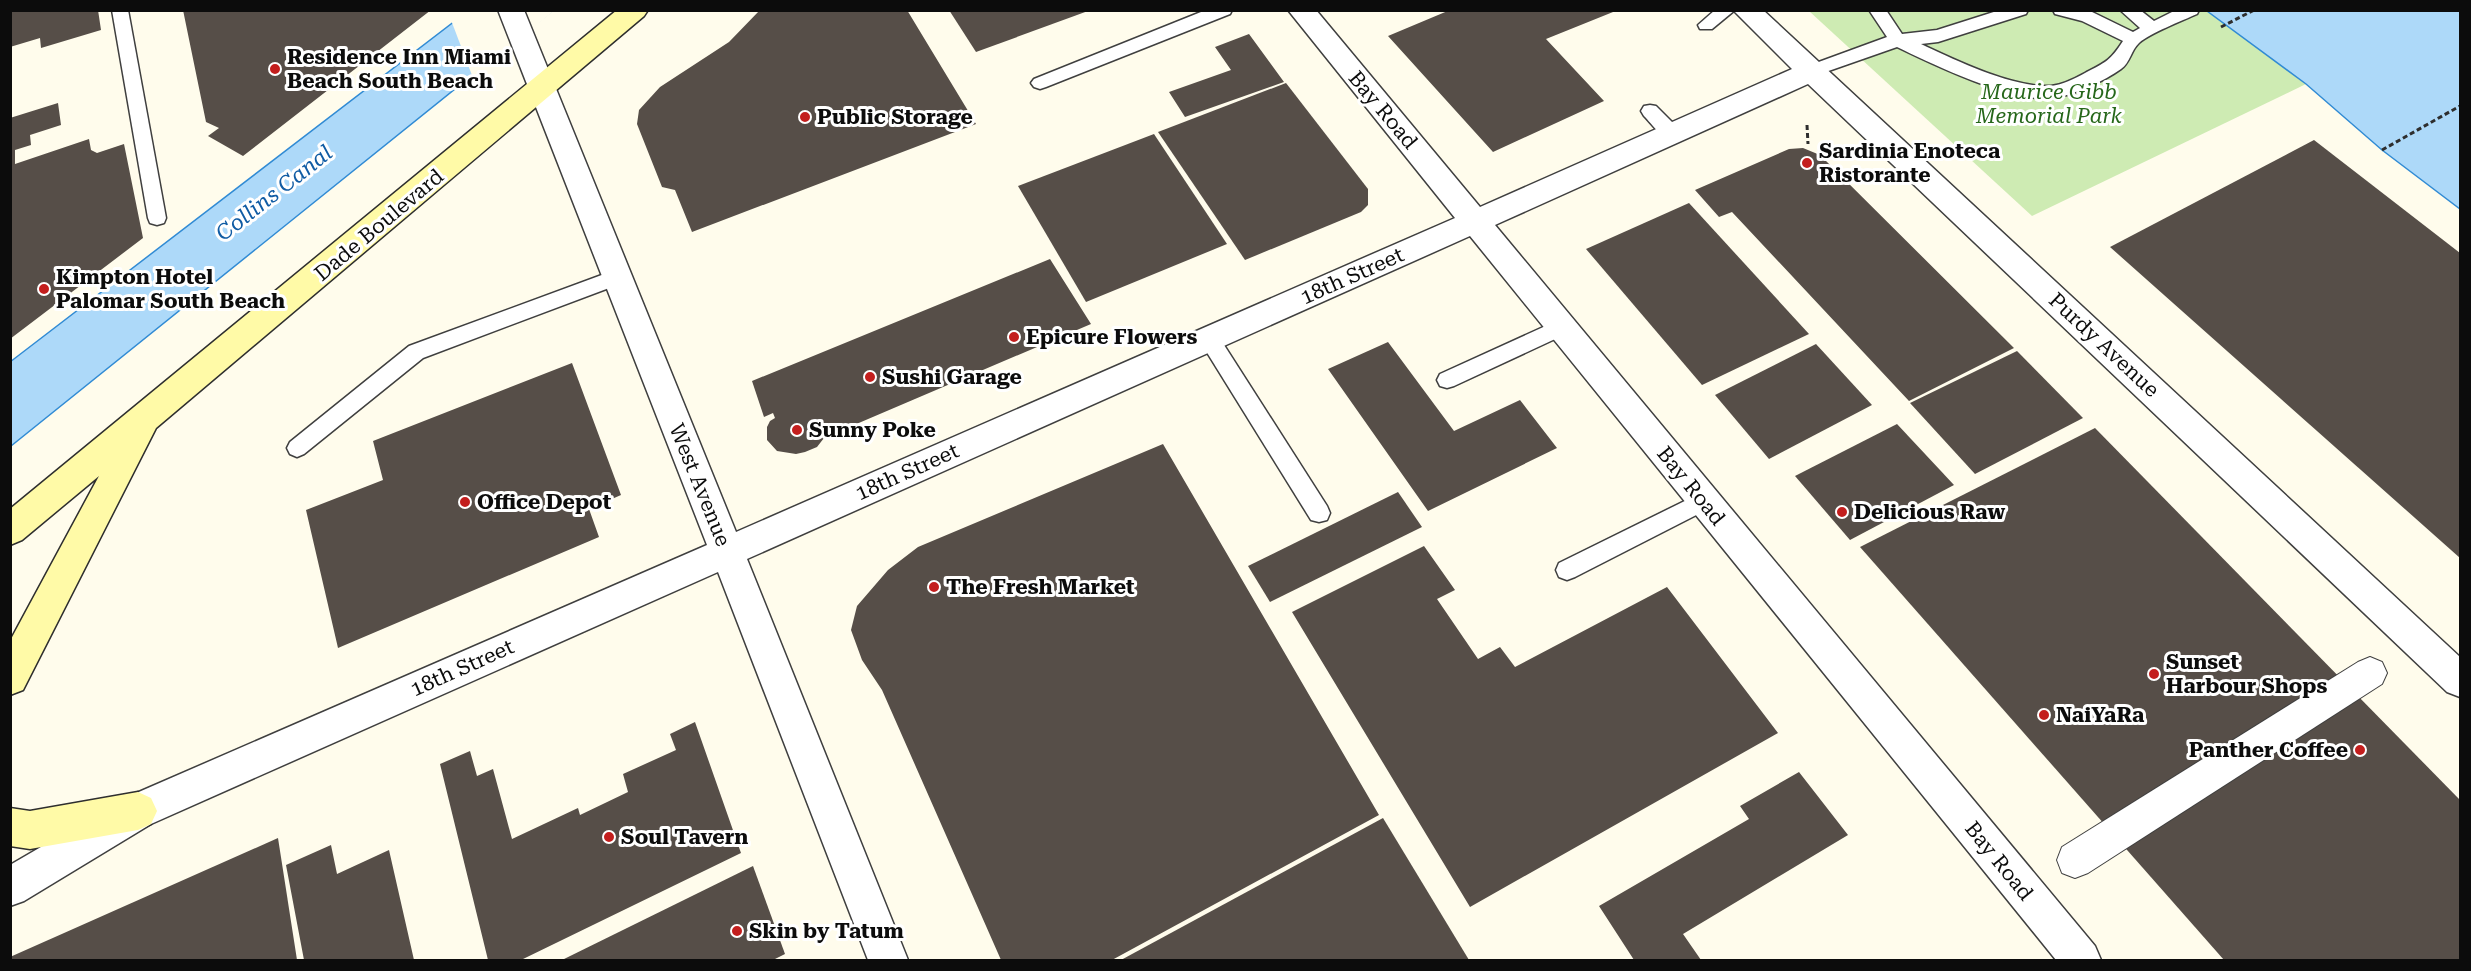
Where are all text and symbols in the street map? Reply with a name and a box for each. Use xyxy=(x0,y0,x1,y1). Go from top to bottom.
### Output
place label: Residence Inn Miami Beach South Beach xyxy=(287,45,511,93)
marker: Residence Inn Miami Beach South Beach xyxy=(268,62,282,76)
street label: Bay Road xyxy=(1344,66,1423,154)
park label: Maurice Gibb Memorial Park xyxy=(1975,80,2123,128)
place label: Public Storage xyxy=(817,105,973,129)
marker: Public Storage xyxy=(798,110,812,124)
place label: Sardinia Enoteca Ristorante xyxy=(1819,139,2001,187)
water label: Collins Canal xyxy=(211,140,337,246)
marker: Sardinia Enoteca Ristorante xyxy=(1800,156,1814,170)
street label: Dade Boulevard xyxy=(310,164,449,286)
street label: 18th Street xyxy=(1297,243,1407,309)
place label: Kimpton Hotel Palomar South Beach xyxy=(56,265,285,313)
marker: Kimpton Hotel Palomar South Beach xyxy=(37,282,51,296)
street label: Purdy Avenue xyxy=(2044,288,2164,402)
place label: Epicure Flowers xyxy=(1026,325,1198,349)
marker: Epicure Flowers xyxy=(1007,330,1021,344)
place label: Sushi Garage xyxy=(882,365,1022,389)
marker: Sushi Garage xyxy=(863,370,877,384)
place label: Sunny Poke xyxy=(809,418,936,442)
street label: West Avenue xyxy=(664,420,736,550)
marker: Sunny Poke xyxy=(790,423,804,437)
street label: 18th Street xyxy=(852,439,962,505)
street label: Bay Road xyxy=(1652,442,1730,531)
place label: Office Depot xyxy=(477,490,612,514)
marker: Office Depot xyxy=(458,495,472,509)
place label: Delicious Raw xyxy=(1854,500,2005,524)
marker: Delicious Raw xyxy=(1835,505,1849,519)
place label: The Fresh Market xyxy=(946,575,1135,599)
marker: The Fresh Market xyxy=(927,580,941,594)
street label: 18th Street xyxy=(407,635,517,701)
place label: Sunset Harbour Shops xyxy=(2166,650,2327,698)
marker: Sunset Harbour Shops xyxy=(2147,667,2161,681)
place label: NaiYaRa xyxy=(2056,703,2145,727)
marker: NaiYaRa xyxy=(2037,708,2051,722)
place label: Panther Coffee xyxy=(2189,738,2348,762)
marker: Panther Coffee xyxy=(2353,743,2367,757)
street label: Bay Road xyxy=(1960,817,2038,906)
place label: Soul Tavern xyxy=(621,825,748,849)
marker: Soul Tavern xyxy=(602,830,616,844)
place label: Skin by Tatum xyxy=(749,919,904,943)
marker: Skin by Tatum xyxy=(730,924,744,938)

